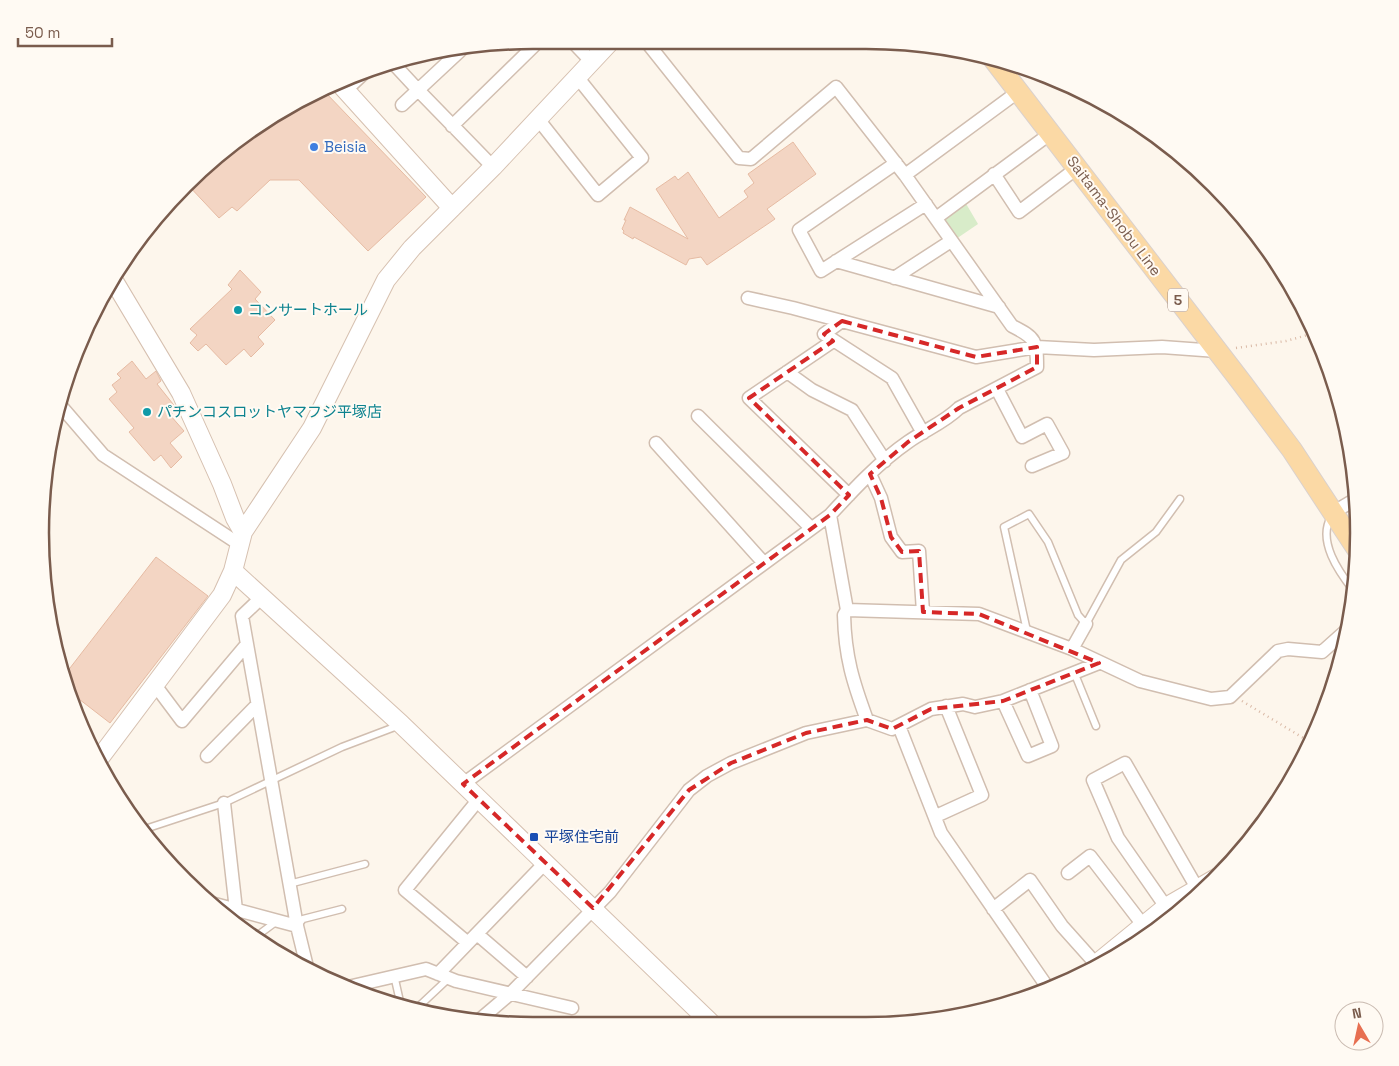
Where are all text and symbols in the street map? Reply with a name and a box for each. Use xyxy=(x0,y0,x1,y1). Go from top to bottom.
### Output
scale bar xyxy=(18,15,111,47)
text: 50 m xyxy=(25,23,60,42)
place label: Beisia xyxy=(324,137,367,156)
marker: Beisia xyxy=(308,141,320,153)
street label: Saitama-Shobu Line xyxy=(1063,152,1166,280)
road number: 5 xyxy=(1168,288,1188,312)
place label: コンサートホール xyxy=(248,300,368,319)
marker: コンサートホール xyxy=(232,304,244,316)
place label: パチンコスロットヤマフジ平塚店 xyxy=(157,402,382,421)
marker: パチンコスロットヤマフジ平塚店 xyxy=(141,406,153,418)
place label: 平塚住宅前 xyxy=(544,827,619,846)
marker: 平塚住宅前 xyxy=(528,831,540,843)
north arrow xyxy=(1334,1001,1384,1051)
text: N xyxy=(1351,1004,1363,1023)

